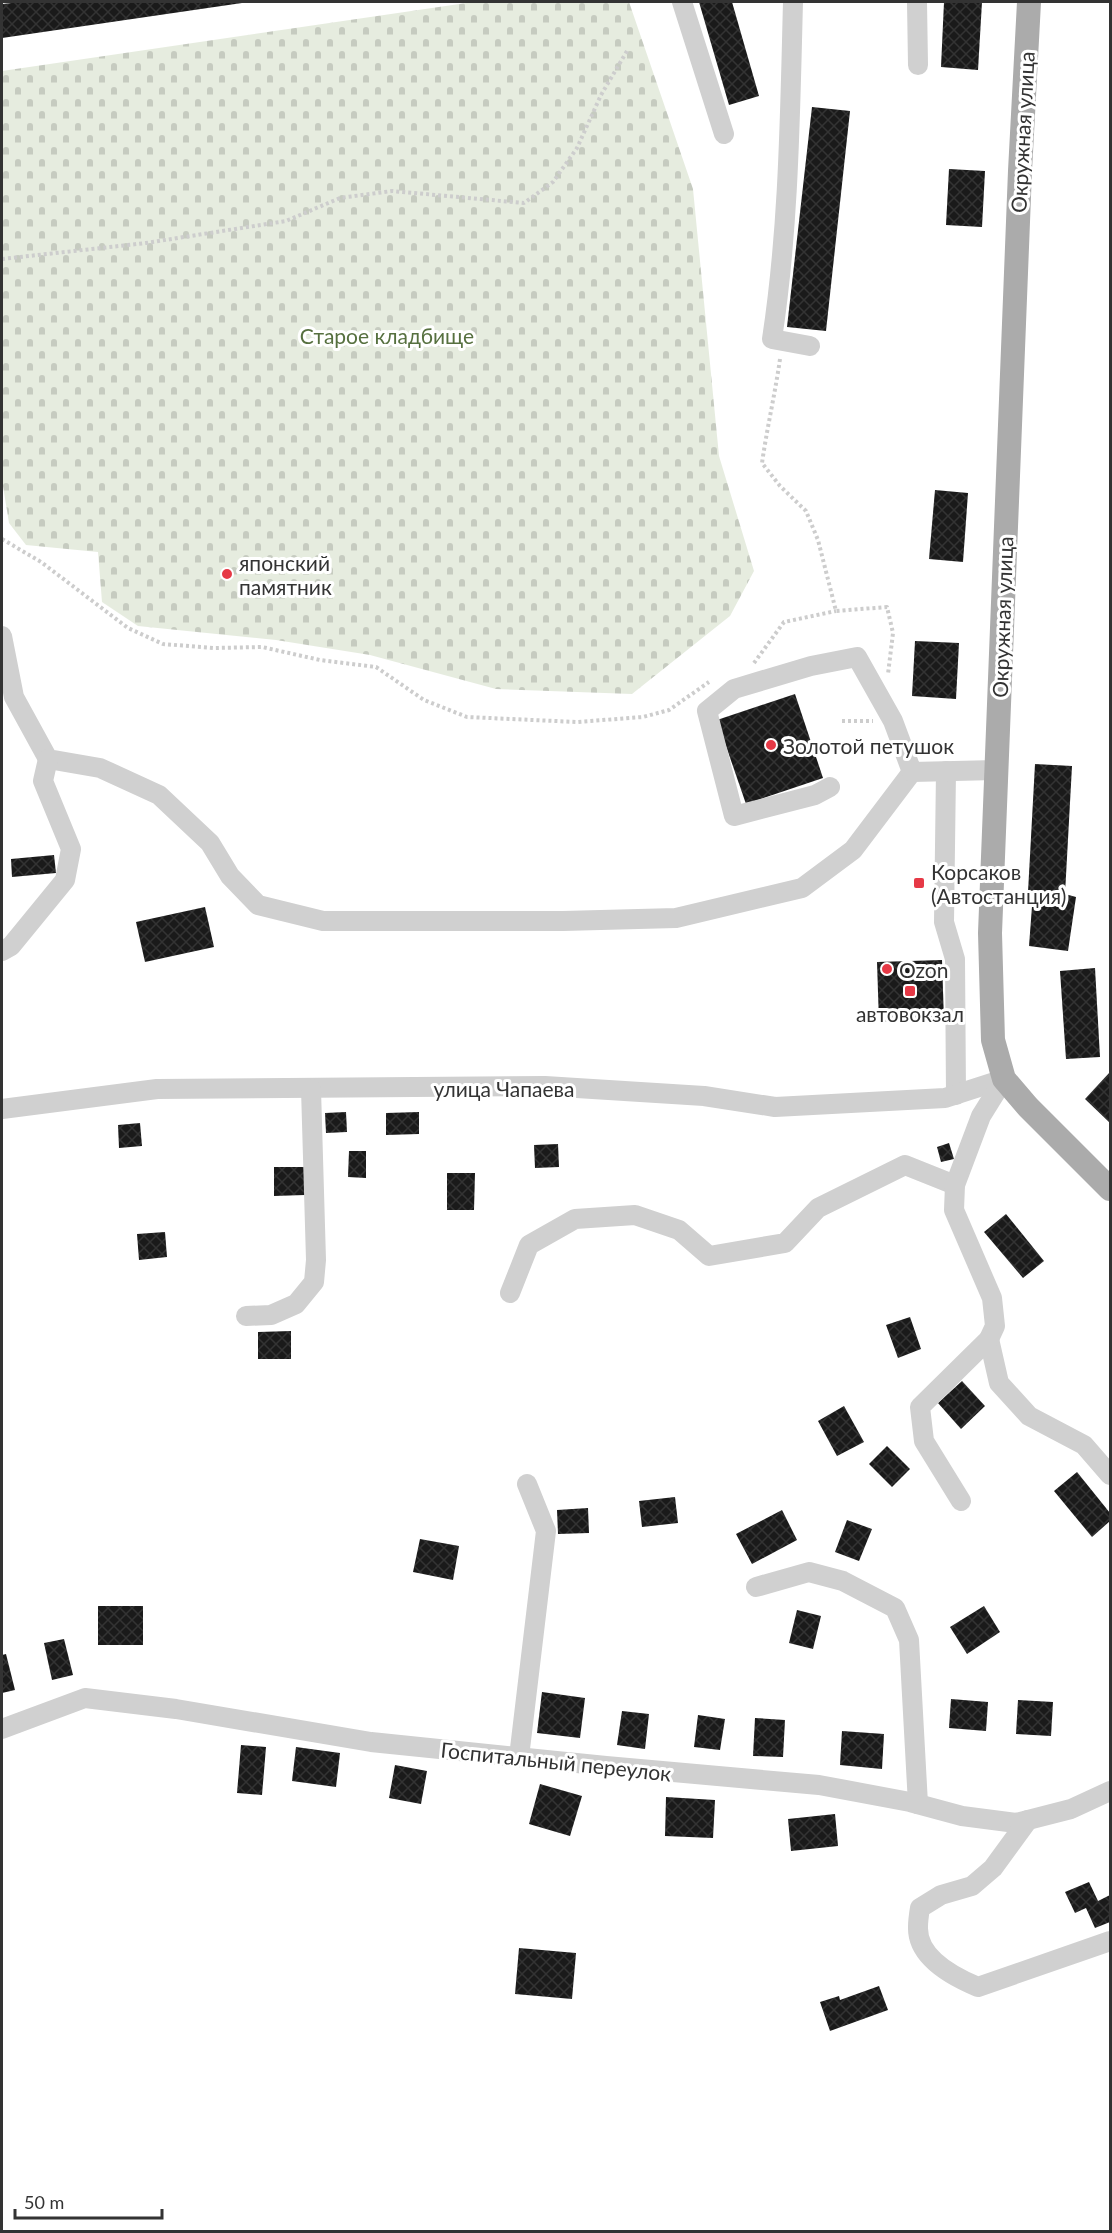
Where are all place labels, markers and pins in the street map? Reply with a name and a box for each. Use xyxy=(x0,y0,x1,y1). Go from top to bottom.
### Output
place label: японский памятник xyxy=(239,550,332,599)
marker: японский памятник xyxy=(220,567,234,581)
place label: Золотой петушок xyxy=(783,733,954,758)
marker: Золотой петушок xyxy=(764,738,778,752)
place label: Корсаков (Автостанция) xyxy=(931,859,1066,908)
marker: Корсаков (Автостанция) xyxy=(912,876,926,890)
place label: Ozon xyxy=(899,957,949,982)
marker: Ozon xyxy=(880,962,894,976)
marker: автовокзал xyxy=(903,984,917,998)
place label: автовокзал xyxy=(856,1001,964,1026)

